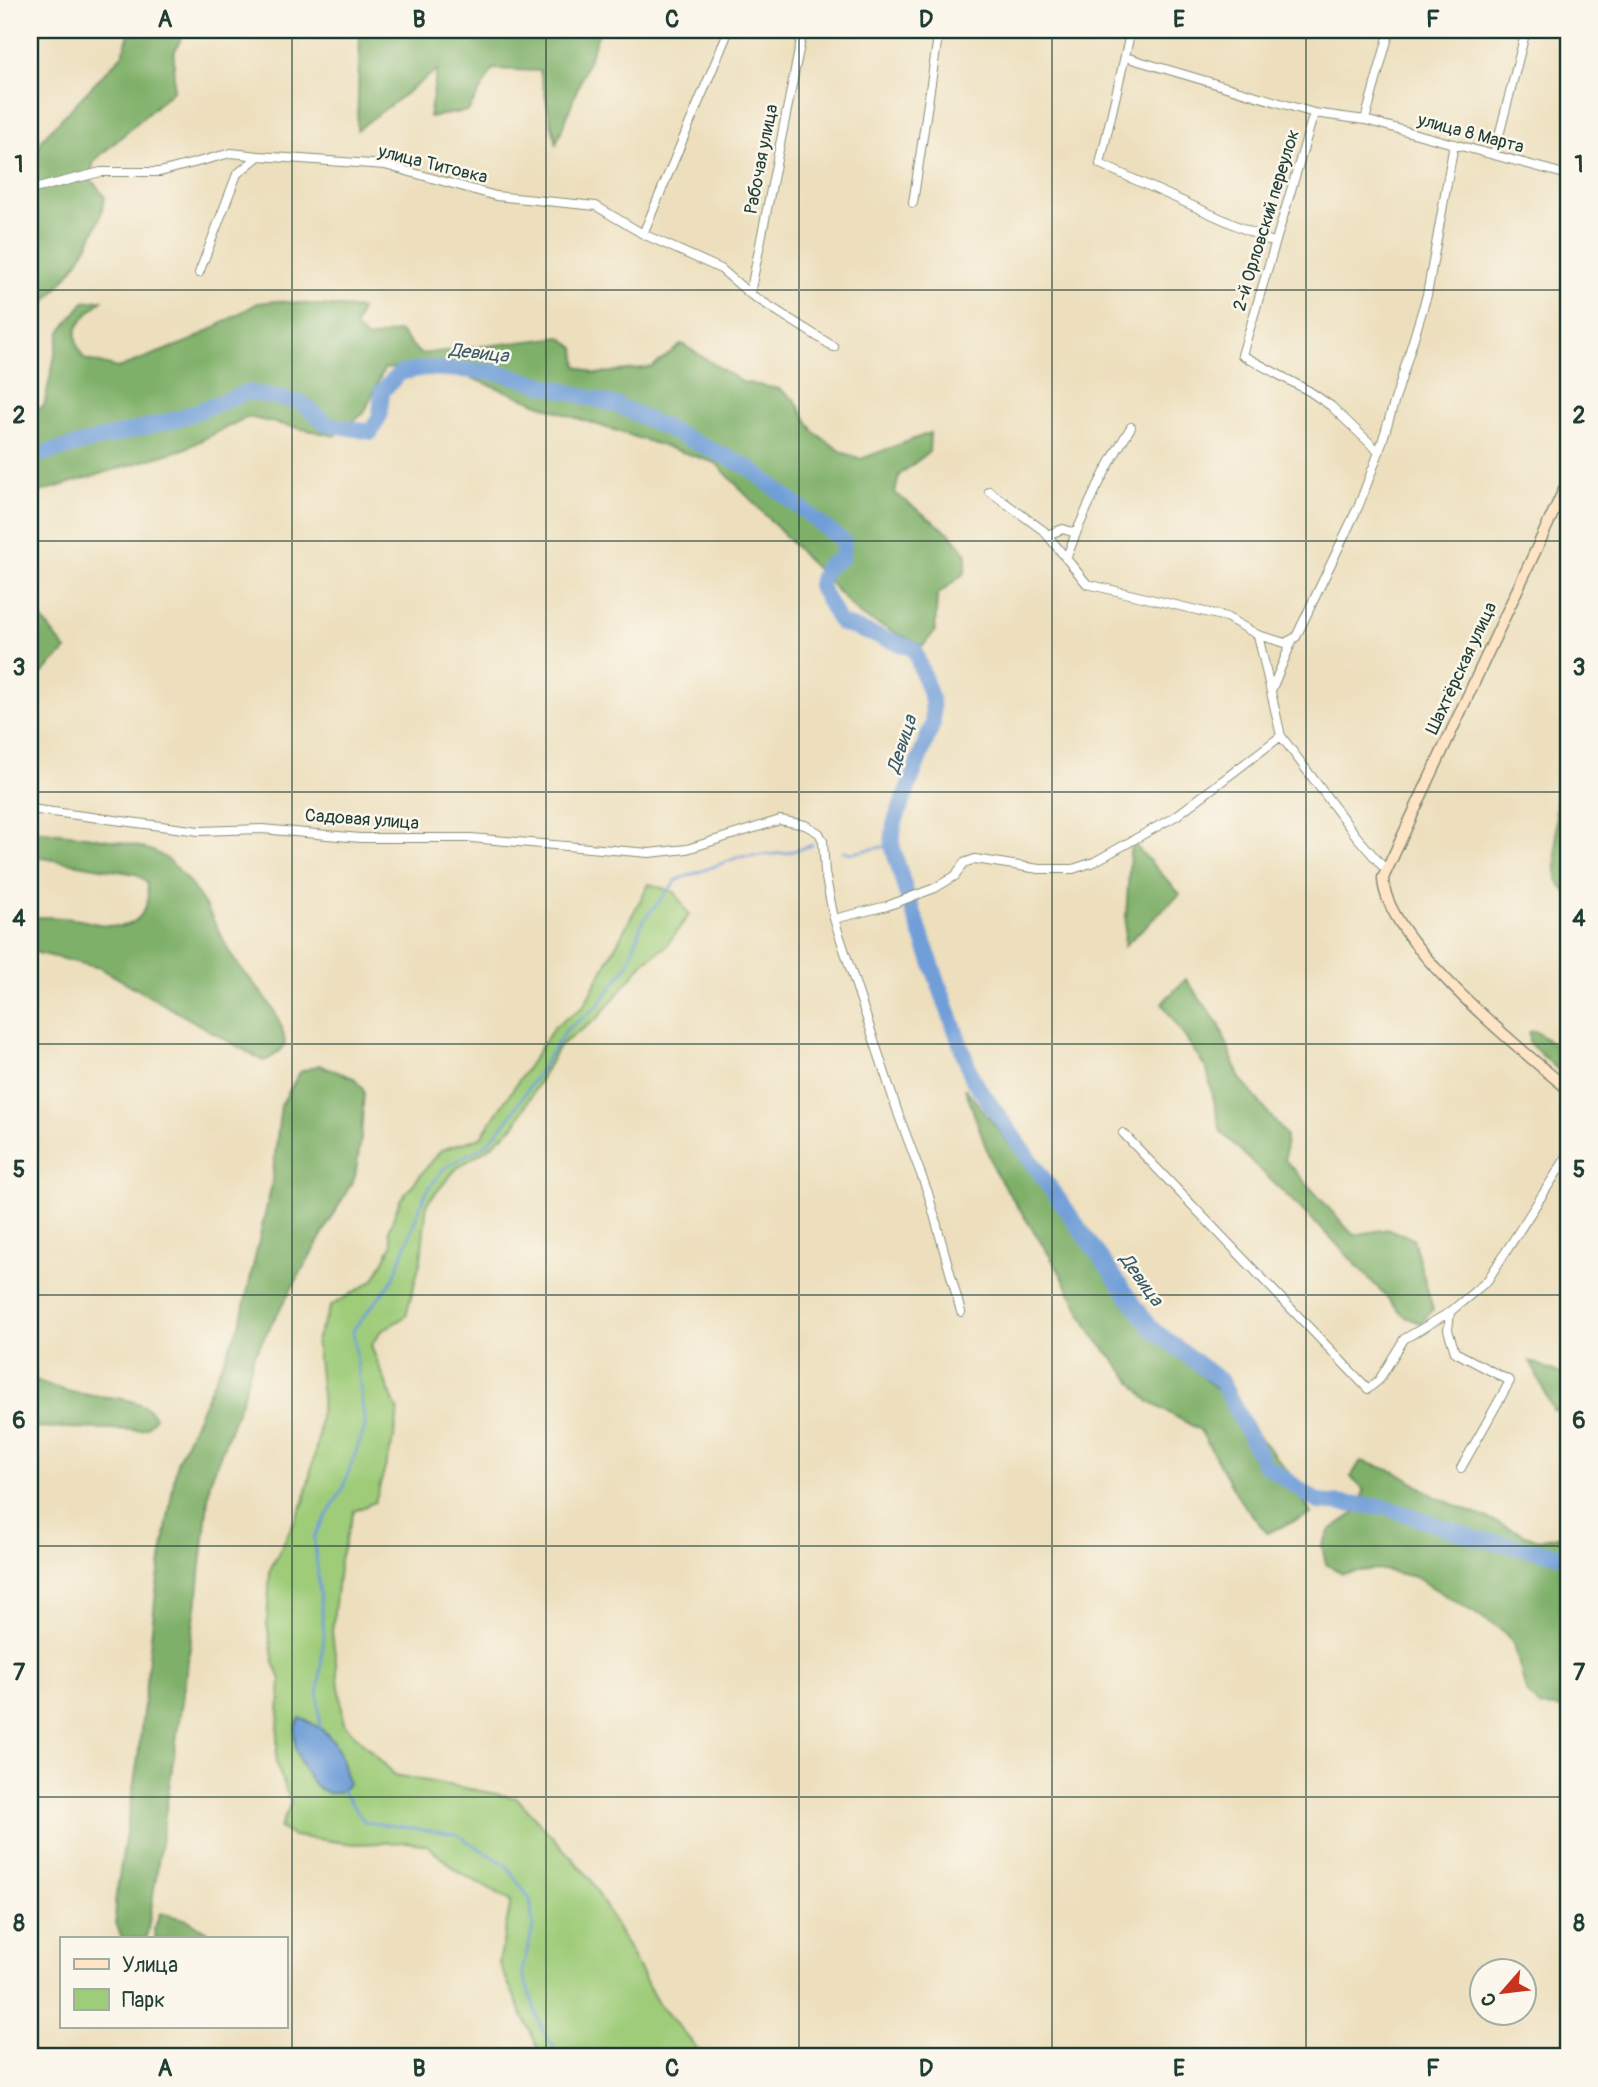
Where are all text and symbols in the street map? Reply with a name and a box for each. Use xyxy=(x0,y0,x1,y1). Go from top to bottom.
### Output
text: A xyxy=(158,5,173,34)
text: B xyxy=(412,5,426,34)
text: C xyxy=(665,5,679,34)
text: D xyxy=(919,5,933,34)
text: E xyxy=(1173,5,1185,34)
text: F xyxy=(1426,5,1440,34)
street label: Рабочая улица xyxy=(740,102,783,216)
street label: улица 8 Марта xyxy=(1414,108,1526,159)
street label: 2-й Орловский переулок xyxy=(1228,127,1305,314)
street label: улица Титовка xyxy=(375,140,490,189)
text: 1 xyxy=(15,150,24,179)
text: 1 xyxy=(1575,150,1584,179)
water label: Девица xyxy=(447,338,511,368)
text: 2 xyxy=(13,401,26,430)
text: 2 xyxy=(1573,401,1586,430)
street label: Шахтёрская улица xyxy=(1421,598,1502,738)
text: 3 xyxy=(13,653,25,682)
text: 3 xyxy=(1573,653,1585,682)
water label: Девица xyxy=(881,711,923,777)
street label: Садовая улица xyxy=(304,804,420,835)
text: 4 xyxy=(12,904,26,933)
text: 4 xyxy=(1572,904,1586,933)
text: 5 xyxy=(13,1155,25,1184)
text: 5 xyxy=(1573,1155,1585,1184)
water label: Девица xyxy=(1113,1248,1169,1312)
text: 6 xyxy=(12,1406,26,1435)
text: 6 xyxy=(1572,1406,1586,1435)
text: 7 xyxy=(13,1658,26,1687)
text: 7 xyxy=(1573,1658,1586,1687)
text: 8 xyxy=(13,1909,25,1938)
text: 8 xyxy=(1573,1909,1585,1938)
legend xyxy=(60,1937,287,2028)
text: Улица xyxy=(122,1952,178,1979)
north arrow xyxy=(1468,1958,1538,2028)
text: Парк xyxy=(122,1987,165,2014)
text: С xyxy=(1475,1988,1502,2010)
text: A xyxy=(158,2054,173,2083)
text: B xyxy=(412,2054,426,2083)
text: C xyxy=(665,2054,679,2083)
text: D xyxy=(919,2054,933,2083)
text: E xyxy=(1173,2054,1185,2083)
text: F xyxy=(1426,2054,1440,2083)

